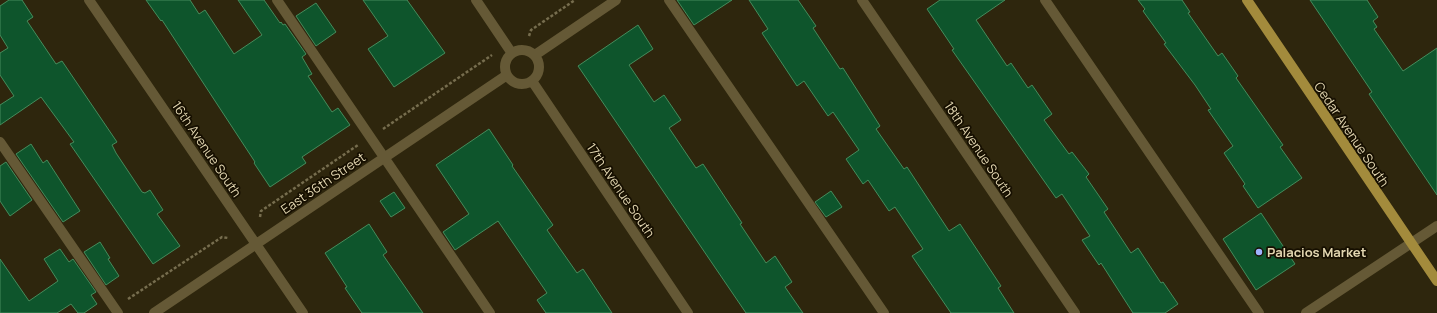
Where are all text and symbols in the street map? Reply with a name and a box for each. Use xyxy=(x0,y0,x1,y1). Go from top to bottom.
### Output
street label: Cedar Avenue South xyxy=(1310,78,1394,190)
street label: 16th Avenue South xyxy=(168,97,246,201)
street label: 18th Avenue South xyxy=(940,98,1018,200)
street label: 17th Avenue South xyxy=(583,139,659,241)
street label: East 36th Street xyxy=(277,148,369,218)
place label: Palacios Market xyxy=(1267,243,1367,261)
marker: Palacios Market xyxy=(1254,247,1264,257)

